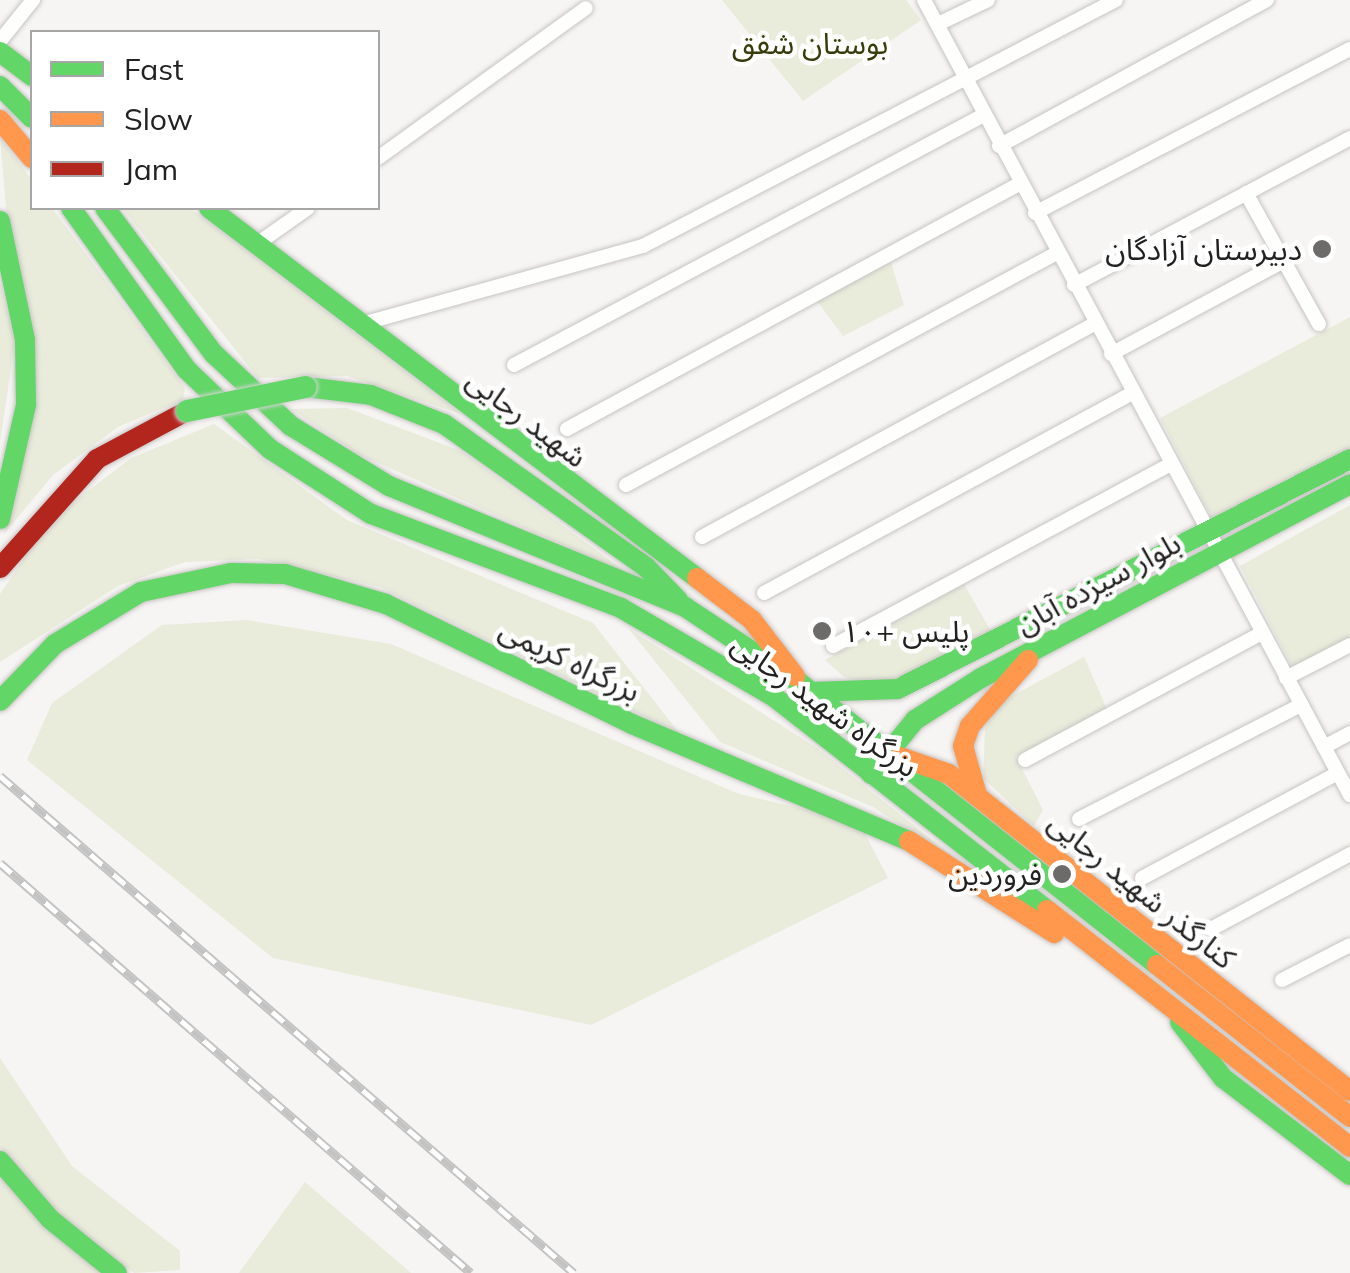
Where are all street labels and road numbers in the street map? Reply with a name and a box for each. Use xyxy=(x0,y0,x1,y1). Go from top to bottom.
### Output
street label: شهید رجایی xyxy=(460,361,594,475)
street label: بلوار سیزده آبان xyxy=(1009,524,1187,642)
street label: بزرگراه کریمی xyxy=(494,610,646,710)
street label: بزرگراه شهید رجایی xyxy=(725,625,925,785)
street label: کنارگذر شهید رجایی xyxy=(1042,804,1242,976)

